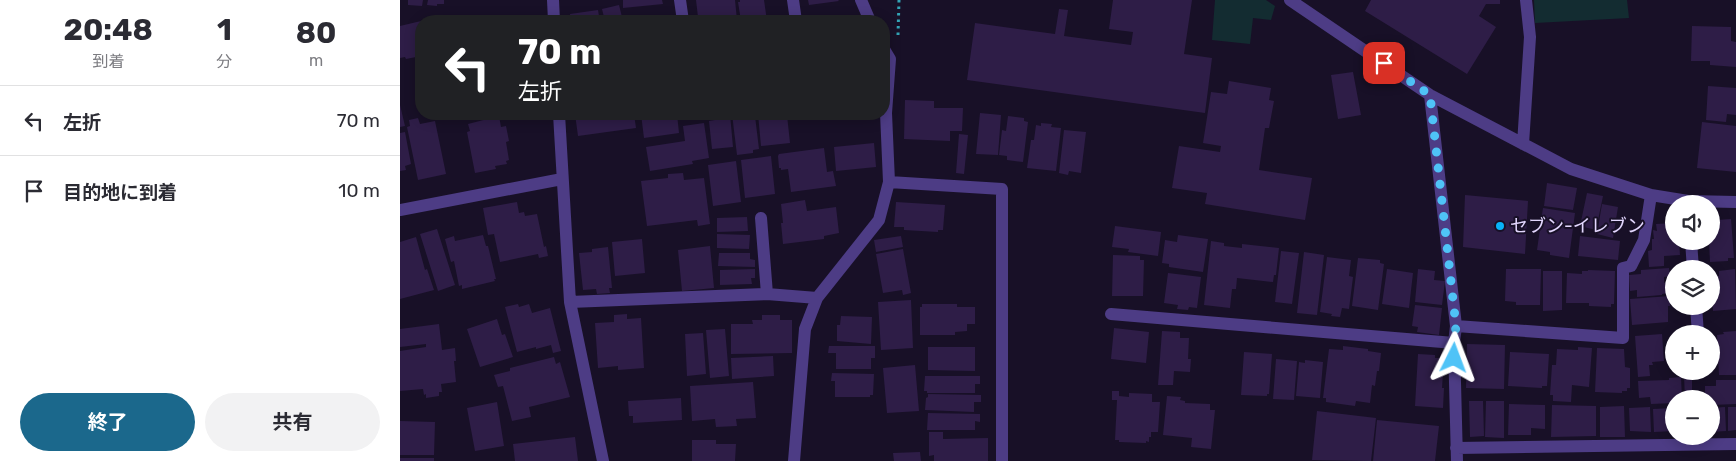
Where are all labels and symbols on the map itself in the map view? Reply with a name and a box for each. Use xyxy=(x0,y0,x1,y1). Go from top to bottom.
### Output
pin xyxy=(1363,42,1405,84)
place label: セブン-イレブン xyxy=(1510,215,1645,237)
marker: セブン-イレブン xyxy=(1494,220,1506,232)
position arrow xyxy=(1427,331,1479,383)

